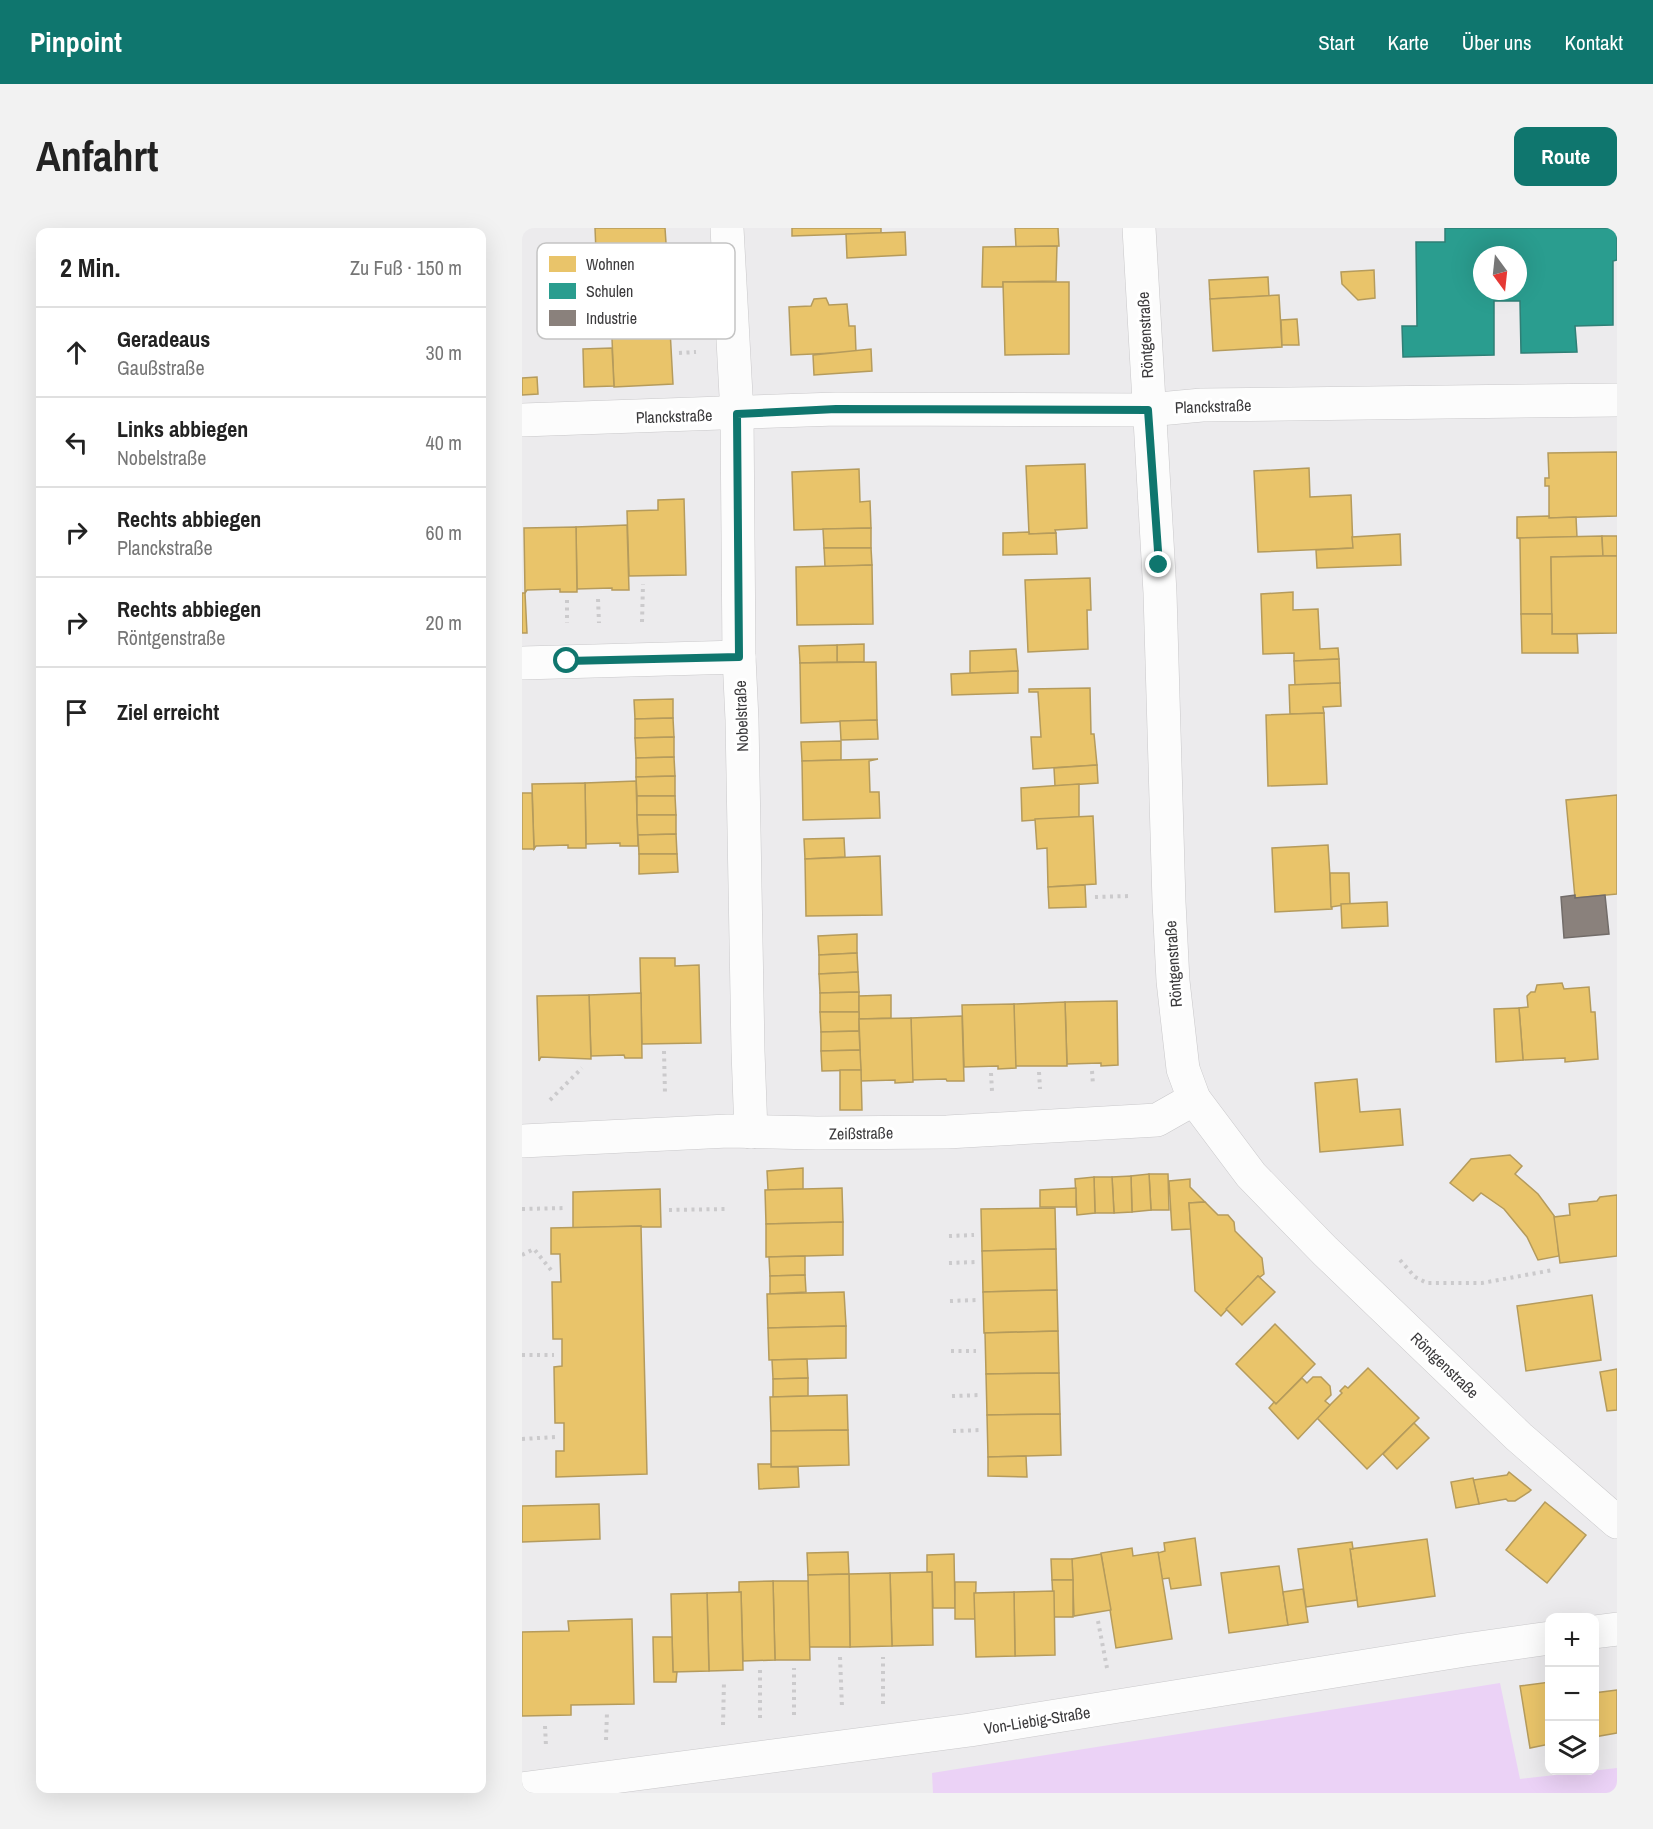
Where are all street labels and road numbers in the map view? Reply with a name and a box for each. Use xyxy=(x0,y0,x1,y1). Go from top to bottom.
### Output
street label: Röntgenstraße xyxy=(1132,291,1158,379)
street label: Planckstraße xyxy=(1174,394,1252,418)
street label: Planckstraße xyxy=(635,404,713,428)
street label: Nobelstraße xyxy=(729,680,753,752)
street label: Röntgenstraße xyxy=(1159,920,1187,1008)
street label: Zeißstraße xyxy=(829,1121,893,1145)
street label: Röntgenstraße xyxy=(1406,1327,1484,1403)
street label: Von-Liebig-Straße xyxy=(982,1701,1092,1739)

